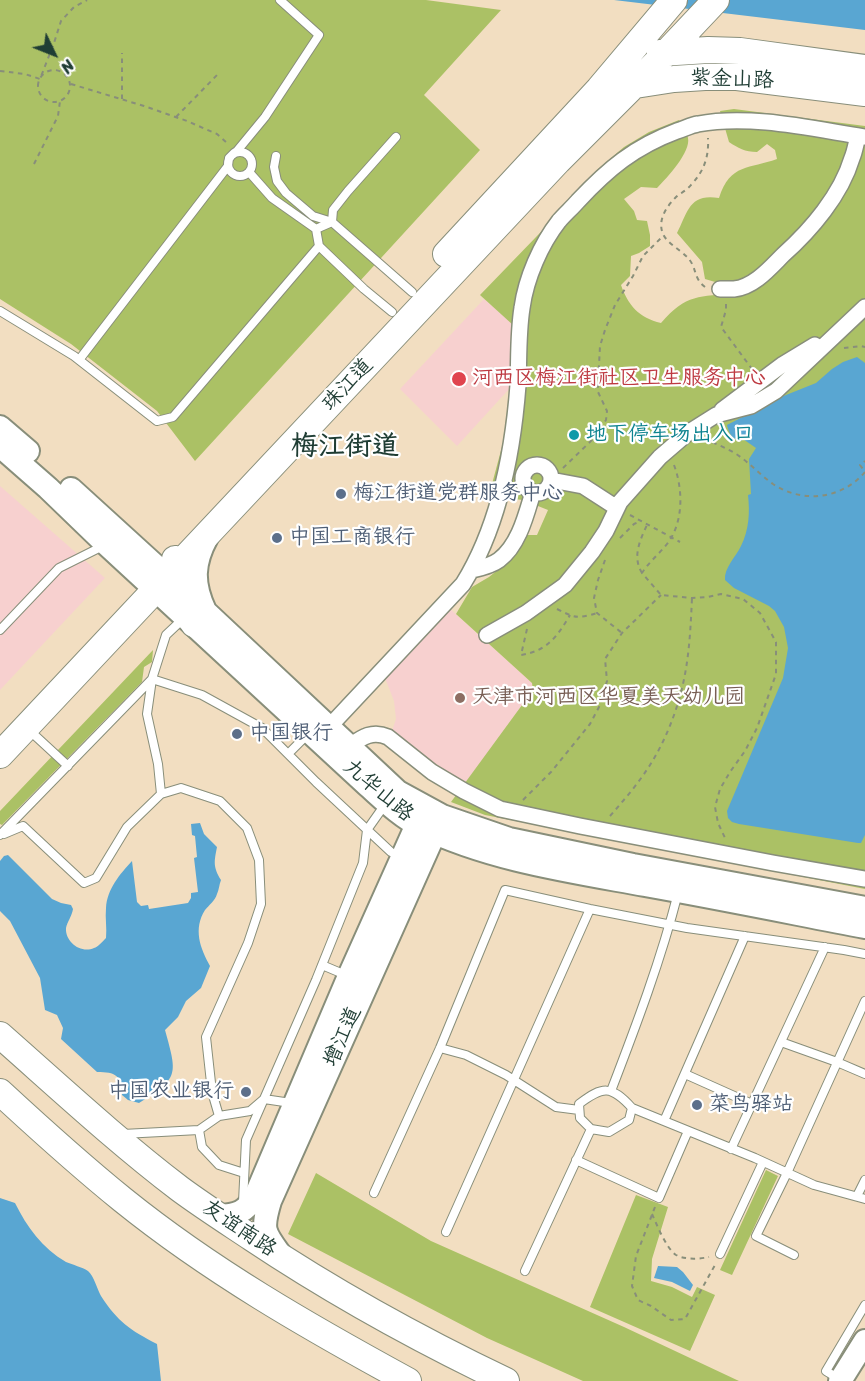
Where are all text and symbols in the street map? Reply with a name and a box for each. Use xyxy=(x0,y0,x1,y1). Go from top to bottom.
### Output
north arrow xyxy=(24,24,84,84)
text: N xyxy=(53,53,82,81)
street label: 紫金山路 xyxy=(690,66,774,94)
street label: 珠江道 xyxy=(317,353,379,417)
place label: 河西区梅江街社区卫生服务中心 xyxy=(472,366,766,392)
marker: 河西区梅江街社区卫生服务中心 xyxy=(450,370,468,388)
place label: 地下停车场出入口 xyxy=(586,422,754,448)
marker: 地下停车场出入口 xyxy=(567,428,581,442)
district label: 梅江街道 xyxy=(291,431,399,463)
place label: 梅江街道党群服务中心 xyxy=(353,481,563,507)
marker: 梅江街道党群服务中心 xyxy=(334,487,348,501)
place label: 中国工商银行 xyxy=(289,525,415,551)
marker: 中国工商银行 xyxy=(270,531,284,545)
place label: 天津市河西区华夏美天幼儿园 xyxy=(472,685,745,711)
marker: 天津市河西区华夏美天幼儿园 xyxy=(453,691,467,705)
place label: 中国银行 xyxy=(249,721,333,747)
marker: 中国银行 xyxy=(230,727,244,741)
street label: 九华山路 xyxy=(338,754,418,828)
street label: 增江道 xyxy=(319,1003,367,1071)
place label: 中国农业银行 xyxy=(108,1079,234,1105)
marker: 中国农业银行 xyxy=(239,1085,253,1099)
place label: 菜鸟驿站 xyxy=(709,1092,793,1118)
marker: 菜鸟驿站 xyxy=(690,1098,704,1112)
street label: 友谊南路 xyxy=(197,1195,281,1263)

